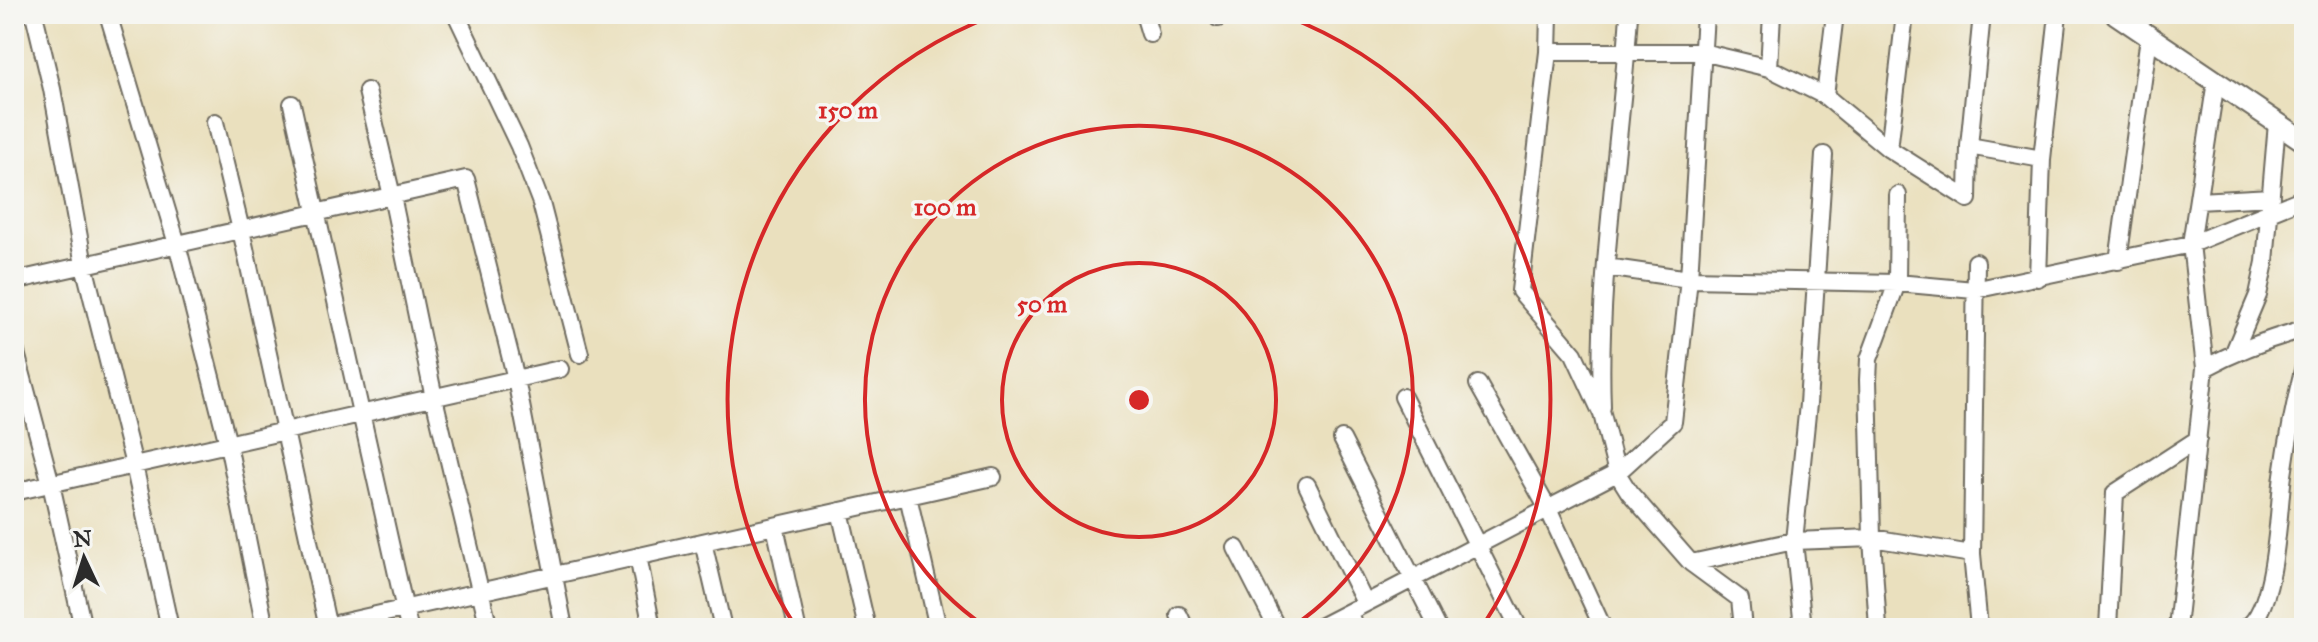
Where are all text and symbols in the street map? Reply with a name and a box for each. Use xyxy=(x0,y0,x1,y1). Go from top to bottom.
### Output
text: 150 m xyxy=(818,95,879,125)
text: 100 m xyxy=(914,192,977,222)
text: 50 m xyxy=(1017,289,1068,319)
centre of rings xyxy=(1125,386,1153,414)
north arrow xyxy=(44,518,124,598)
text: N xyxy=(72,524,93,553)

